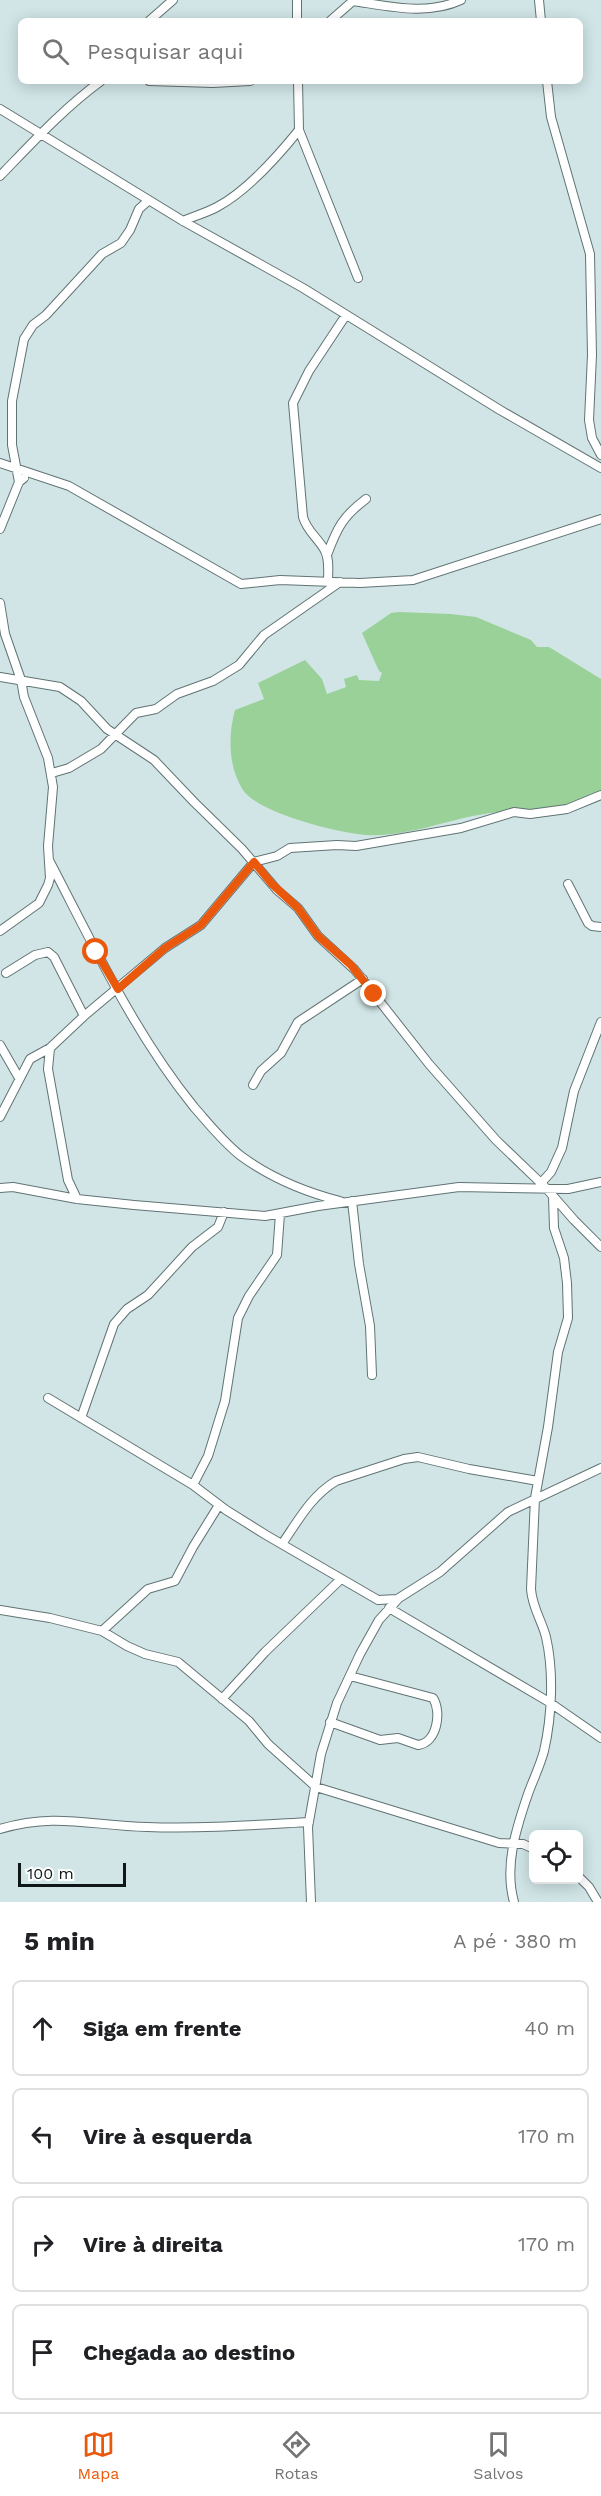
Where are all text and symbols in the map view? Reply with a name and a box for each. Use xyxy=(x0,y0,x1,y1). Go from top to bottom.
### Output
search box xyxy=(18,18,583,84)
icon: search xyxy=(39,35,72,68)
text: Pesquisar aqui xyxy=(87,39,243,64)
route start xyxy=(82,938,108,964)
route end xyxy=(360,980,386,1006)
map controls xyxy=(529,1830,583,1884)
button: locate xyxy=(529,1830,583,1884)
scale bar xyxy=(18,1860,126,1888)
text: 100 m xyxy=(27,1864,74,1883)
text: 5 min xyxy=(24,1926,95,1956)
text: A pé · 380 m xyxy=(453,1929,577,1953)
icon: ahead xyxy=(26,2012,59,2045)
text: Siga em frente xyxy=(83,2016,241,2041)
text: 40 m xyxy=(524,2016,575,2040)
icon: left xyxy=(26,2120,59,2153)
text: Vire à esquerda xyxy=(83,2124,252,2149)
text: 170 m xyxy=(518,2124,575,2148)
icon: right xyxy=(26,2228,59,2261)
text: Vire à direita xyxy=(83,2232,223,2257)
text: 170 m xyxy=(518,2232,575,2256)
icon: arrive xyxy=(26,2336,59,2369)
text: Chegada ao destino xyxy=(83,2340,295,2365)
tab: Mapa xyxy=(78,2428,119,2483)
tab: Rotas xyxy=(274,2428,318,2483)
tab: Salvos xyxy=(473,2428,523,2483)

